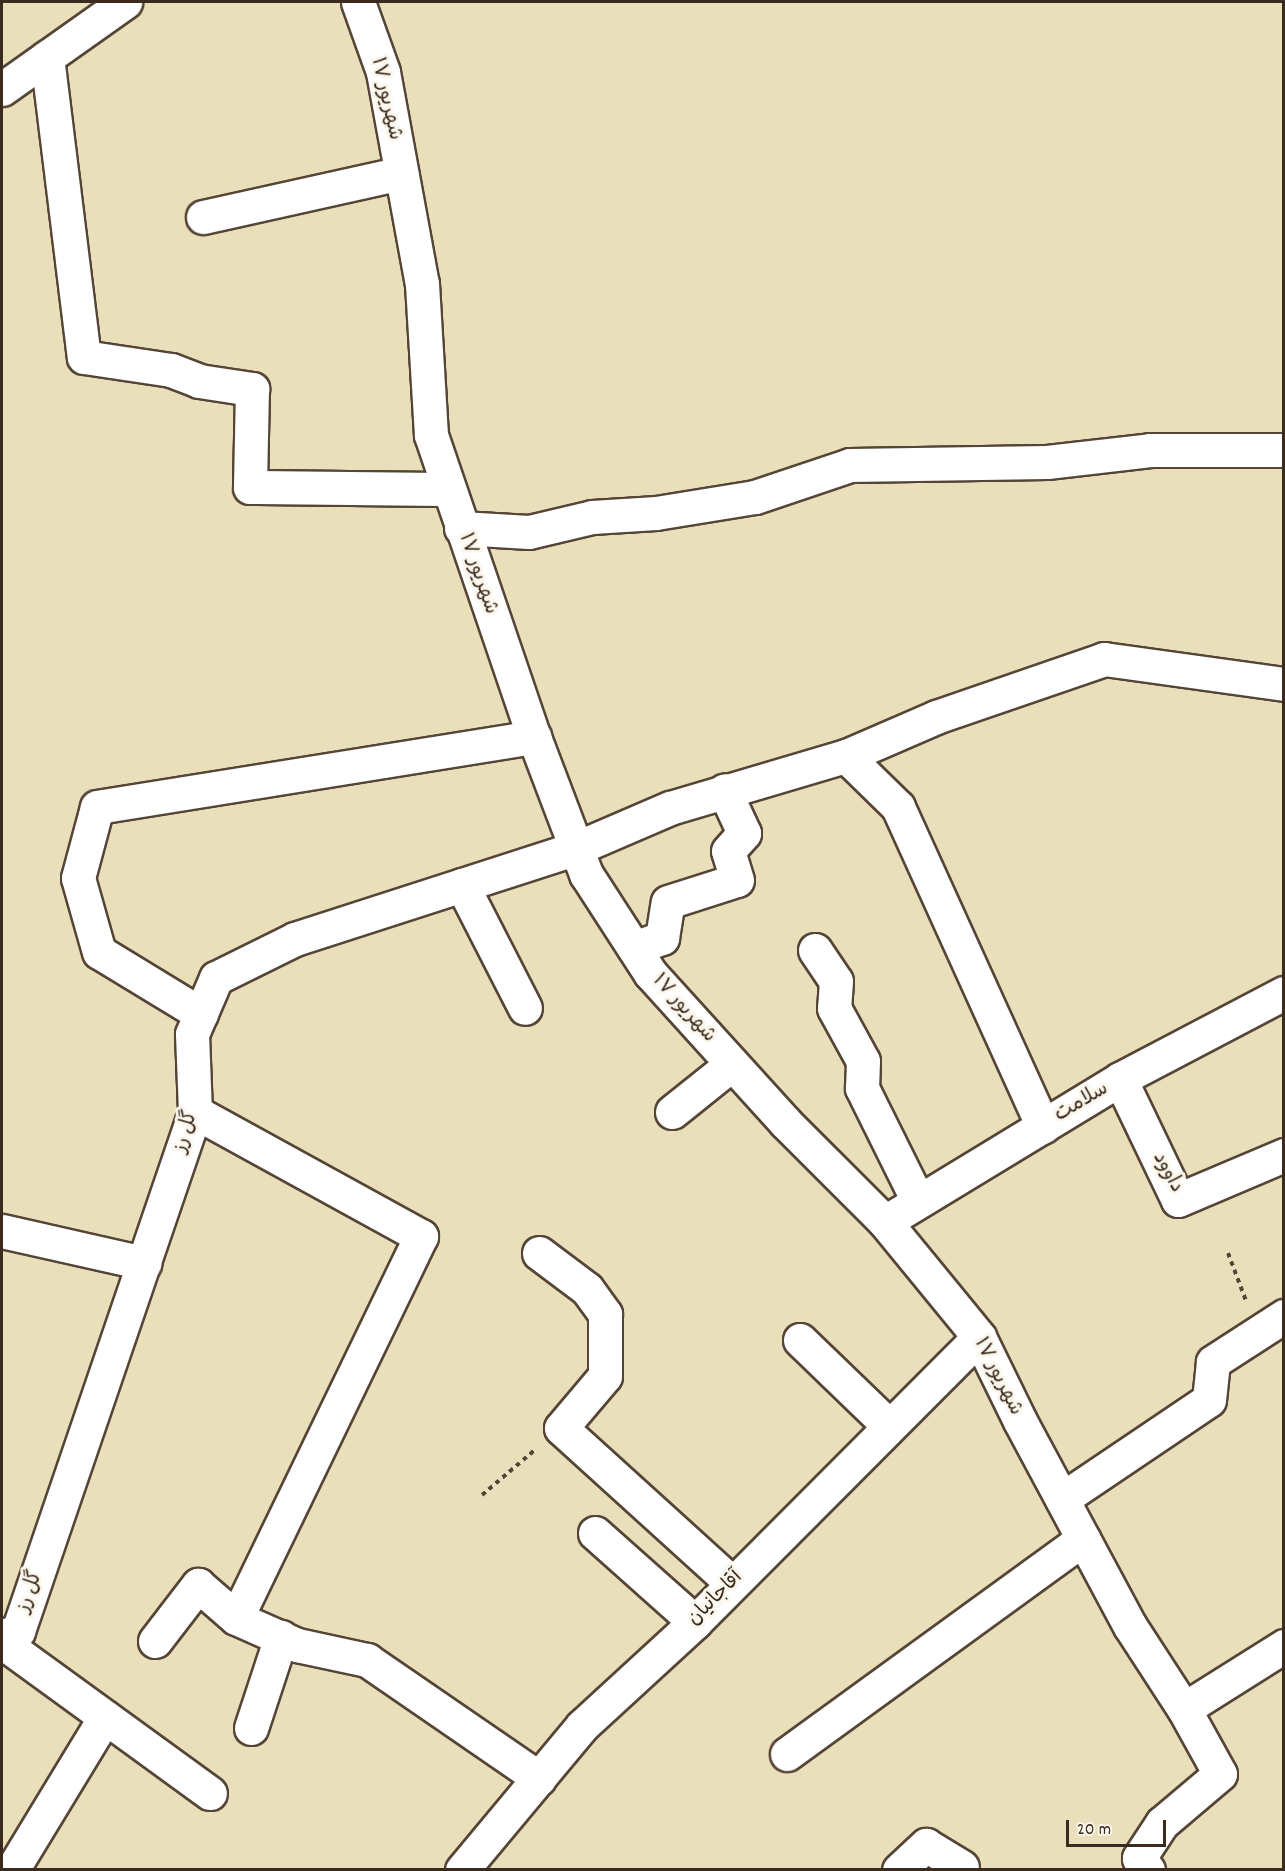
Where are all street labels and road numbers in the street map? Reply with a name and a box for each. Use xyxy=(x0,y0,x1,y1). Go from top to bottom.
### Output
street label: ۱۷ شهریور xyxy=(364,55,406,143)
street label: ۱۷ شهریور xyxy=(452,530,502,618)
street label: ۱۷ شهریور xyxy=(646,970,720,1048)
street label: سلامت xyxy=(1051,1078,1113,1128)
street label: گل رز xyxy=(170,1108,204,1156)
street label: داوود xyxy=(1146,1148,1188,1198)
street label: ۱۷ شهریور xyxy=(967,1334,1027,1420)
street label: آقاجانیان xyxy=(683,1566,749,1632)
street label: گل رز xyxy=(13,1568,49,1616)

